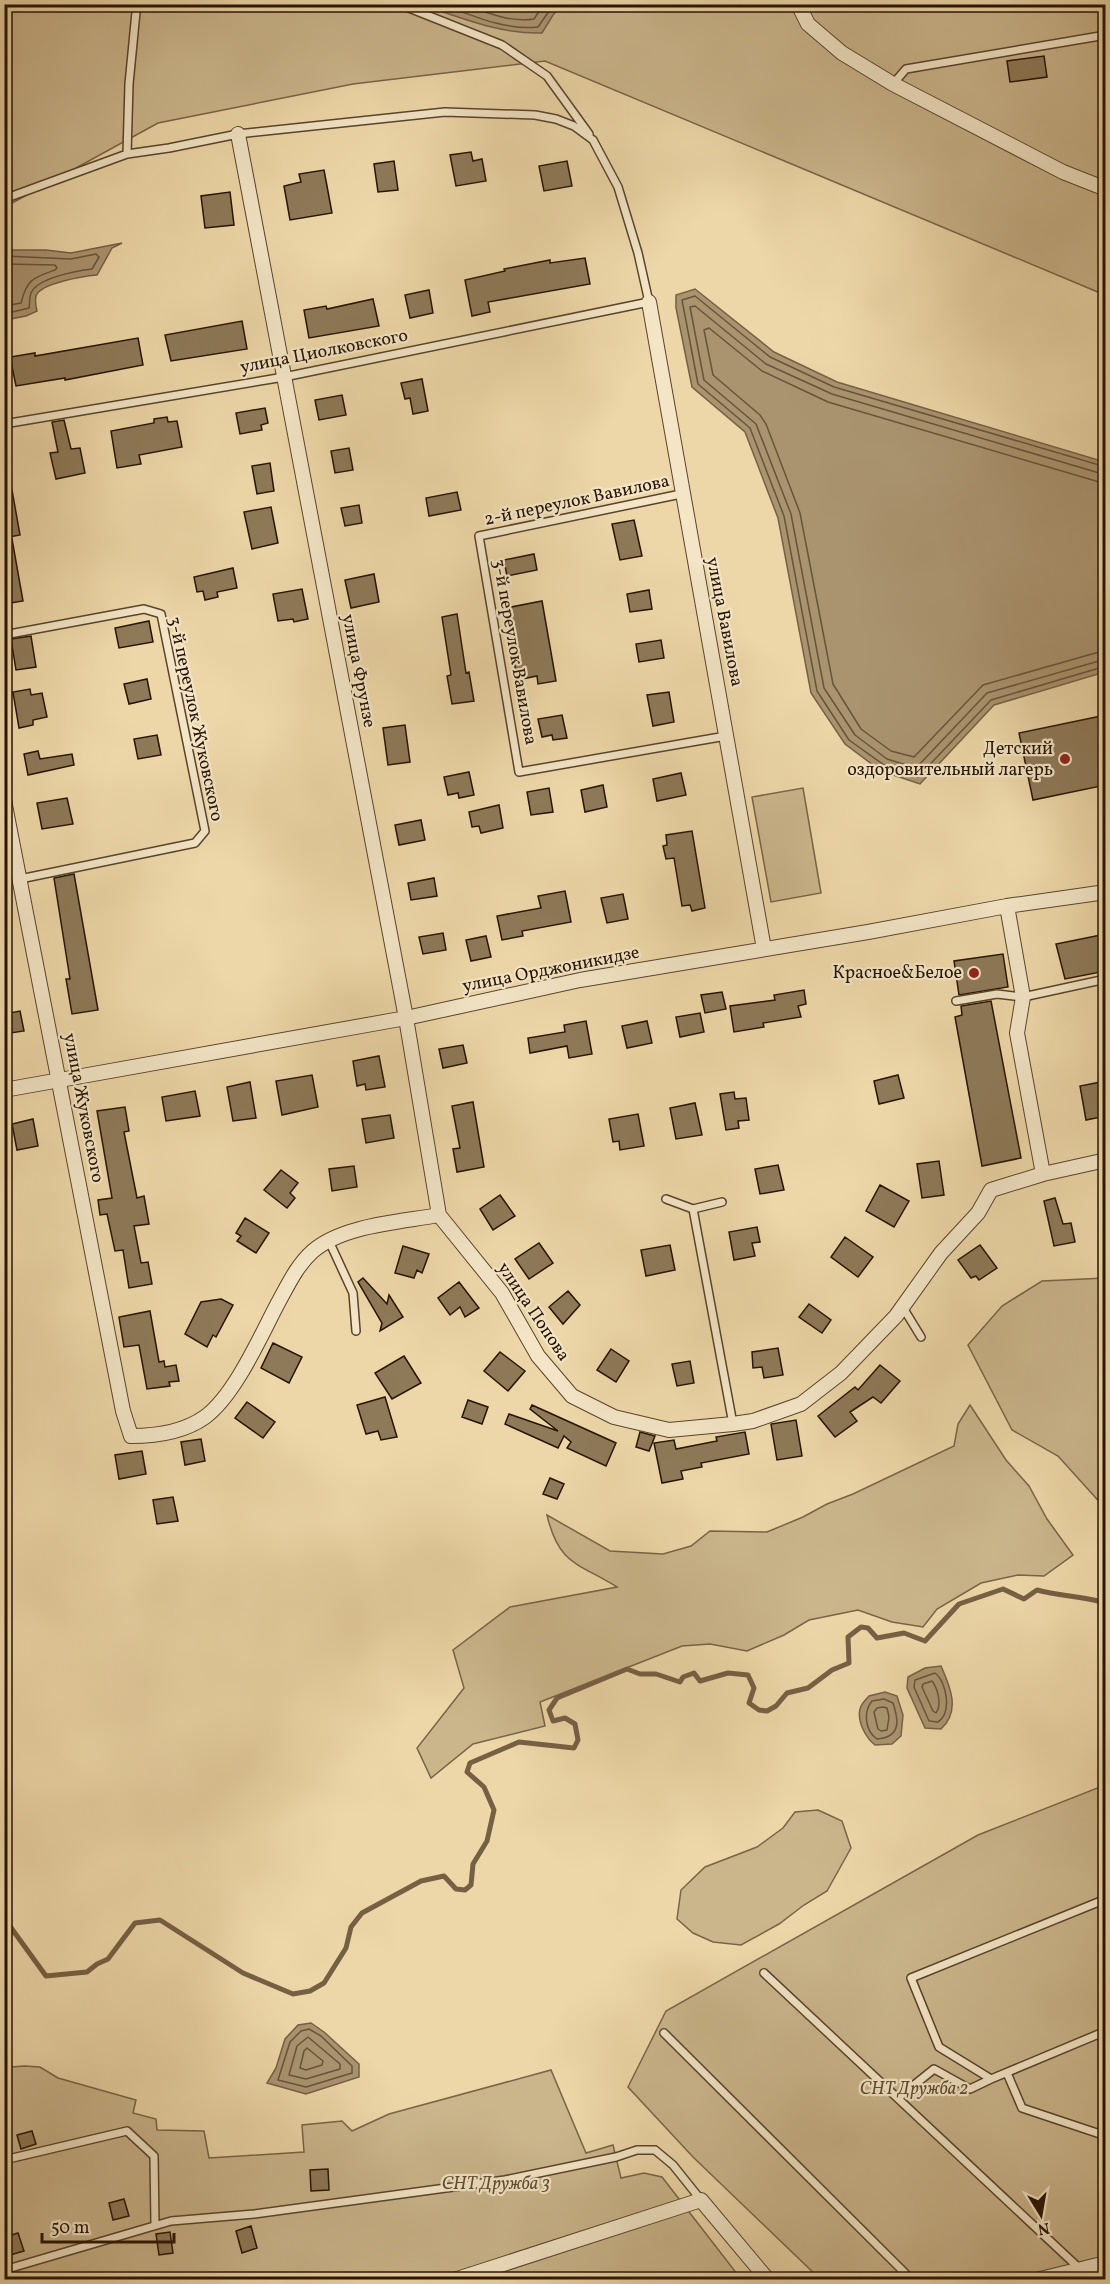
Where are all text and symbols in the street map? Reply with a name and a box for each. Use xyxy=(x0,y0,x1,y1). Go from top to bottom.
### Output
street label: улица Циолковского xyxy=(238,323,410,381)
street label: 2-й переулок Вавилова xyxy=(482,469,672,533)
street label: улица Вавилова xyxy=(699,555,749,689)
street label: 3-й переулок Вавилова xyxy=(485,557,543,747)
street label: улица Фрунзе xyxy=(335,612,381,730)
street label: 3-й переулок Жуковского xyxy=(161,614,229,824)
place label: Детский оздоровительный лагерь xyxy=(847,737,1053,783)
marker: Детский оздоровительный лагерь xyxy=(1058,752,1072,766)
street label: улица Орджоникидзе xyxy=(460,941,642,999)
place label: Красное&Белое xyxy=(832,961,962,986)
marker: Красное&Белое xyxy=(967,966,981,980)
street label: улица Жуковского xyxy=(56,1031,110,1185)
street label: улица Попова xyxy=(491,1257,575,1367)
park label: СНТ Дружба 2 xyxy=(860,2077,969,2102)
park label: СНТ Дружба 3 xyxy=(442,2172,550,2197)
north arrow xyxy=(1011,2185,1071,2245)
scale bar xyxy=(42,2206,174,2244)
text: 50 m xyxy=(51,2216,90,2241)
text: N xyxy=(1035,2216,1051,2240)

